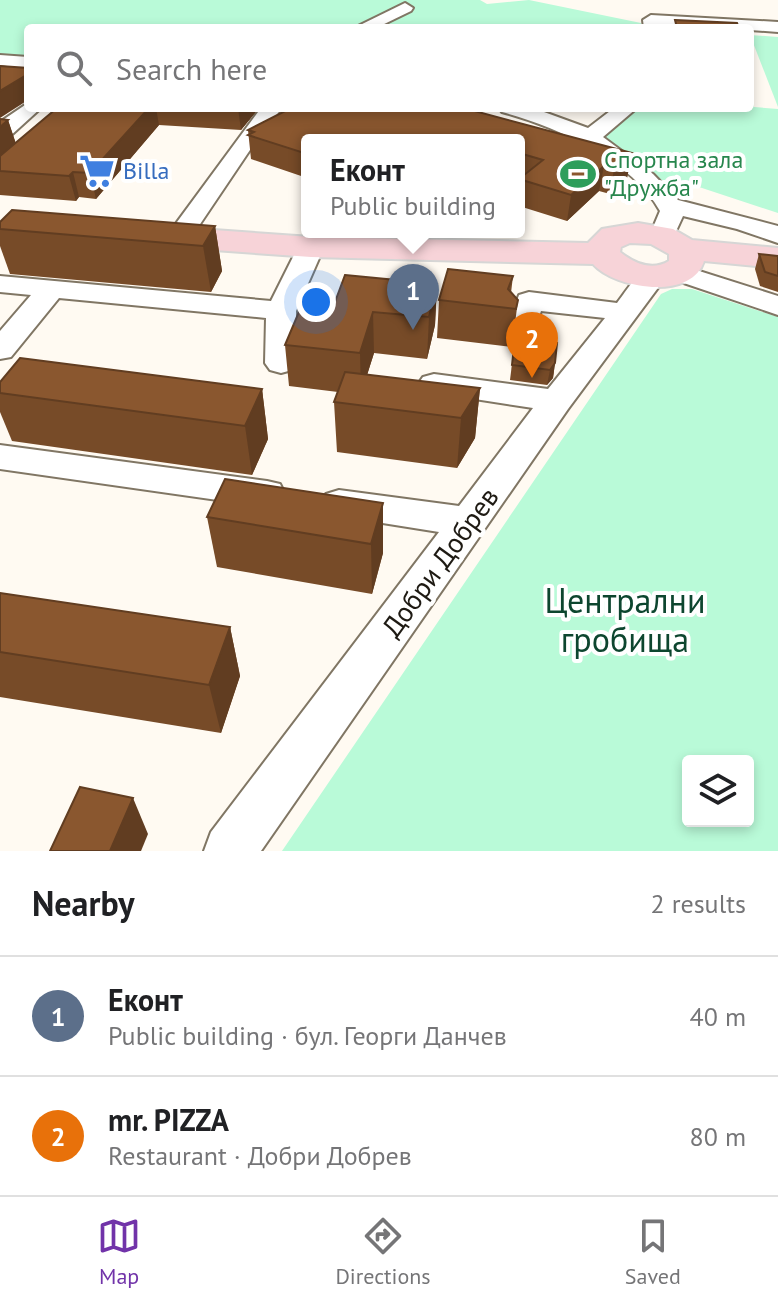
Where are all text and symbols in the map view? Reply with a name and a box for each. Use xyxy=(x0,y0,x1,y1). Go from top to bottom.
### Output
search box xyxy=(24,24,754,112)
icon: search xyxy=(52,46,96,90)
text: Search here xyxy=(116,49,267,88)
popup xyxy=(301,134,525,238)
place label: Спортна зала "Дружба" xyxy=(604,144,743,203)
text: Еконт xyxy=(330,150,405,189)
supermarket icon: Billa xyxy=(78,152,116,190)
place label: Billa xyxy=(123,155,169,186)
sports icon: Спортна зала "Дружба" xyxy=(559,155,597,193)
text: Public building xyxy=(330,189,496,222)
pin: 1 xyxy=(387,264,439,330)
your location xyxy=(296,282,336,322)
pin: 2 xyxy=(506,312,558,378)
street label: Добри Добрев xyxy=(373,479,506,644)
park label: Централни гробища xyxy=(544,578,706,661)
map controls xyxy=(682,755,754,827)
button: layers xyxy=(682,755,754,827)
text: Nearby xyxy=(32,881,134,925)
text: 2 results xyxy=(651,887,746,920)
text: Еконт xyxy=(108,980,183,1019)
text: 1 xyxy=(51,1000,65,1033)
text: 40 m xyxy=(690,1000,746,1033)
text: Public building · бул. Георги Данчев xyxy=(108,1019,507,1052)
text: mr. PIZZA xyxy=(108,1100,229,1139)
text: 2 xyxy=(51,1120,65,1153)
text: 80 m xyxy=(690,1120,746,1153)
text: Restaurant · Добри Добрев xyxy=(108,1139,412,1172)
tab: Map xyxy=(97,1214,141,1290)
tab: Directions xyxy=(335,1214,431,1290)
tab: Saved xyxy=(625,1214,681,1290)

